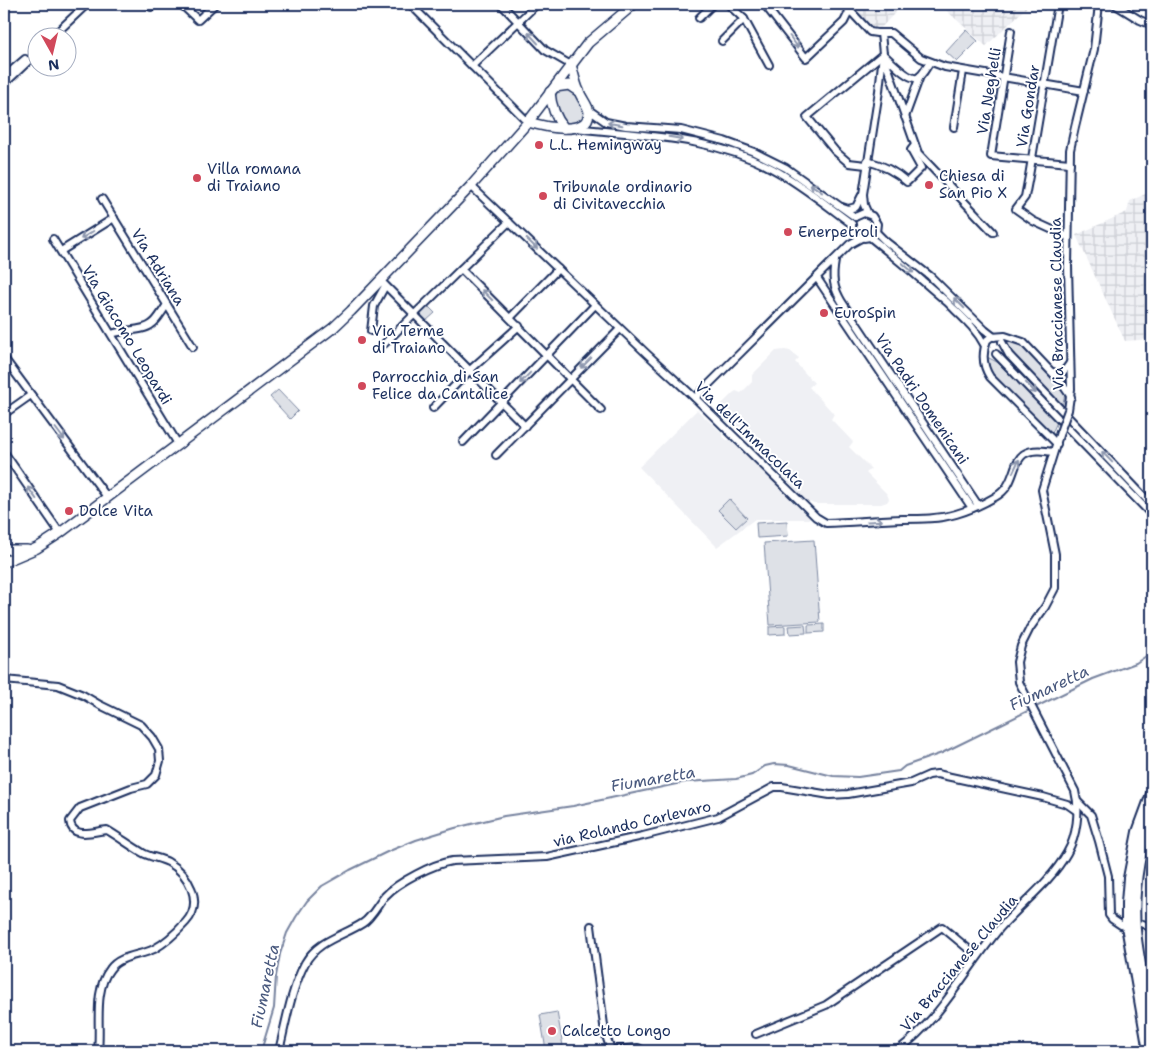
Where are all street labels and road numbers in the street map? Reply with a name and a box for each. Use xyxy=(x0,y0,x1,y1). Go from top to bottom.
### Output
street label: Via Neghelli xyxy=(972,46,1006,136)
street label: Via Gondar xyxy=(1012,63,1044,149)
street label: Via Braccianese Claudia xyxy=(1045,217,1069,391)
street label: Via Adriana xyxy=(126,225,190,310)
street label: Via Giacomo Leopardi xyxy=(77,261,177,409)
street label: Via Padri Domenicani xyxy=(871,330,973,468)
street label: Via dell'Immacolata xyxy=(690,377,810,494)
street label: via Rolando Carlevaro xyxy=(551,796,713,852)
street label: Via Braccianese Claudia xyxy=(896,890,1023,1036)

